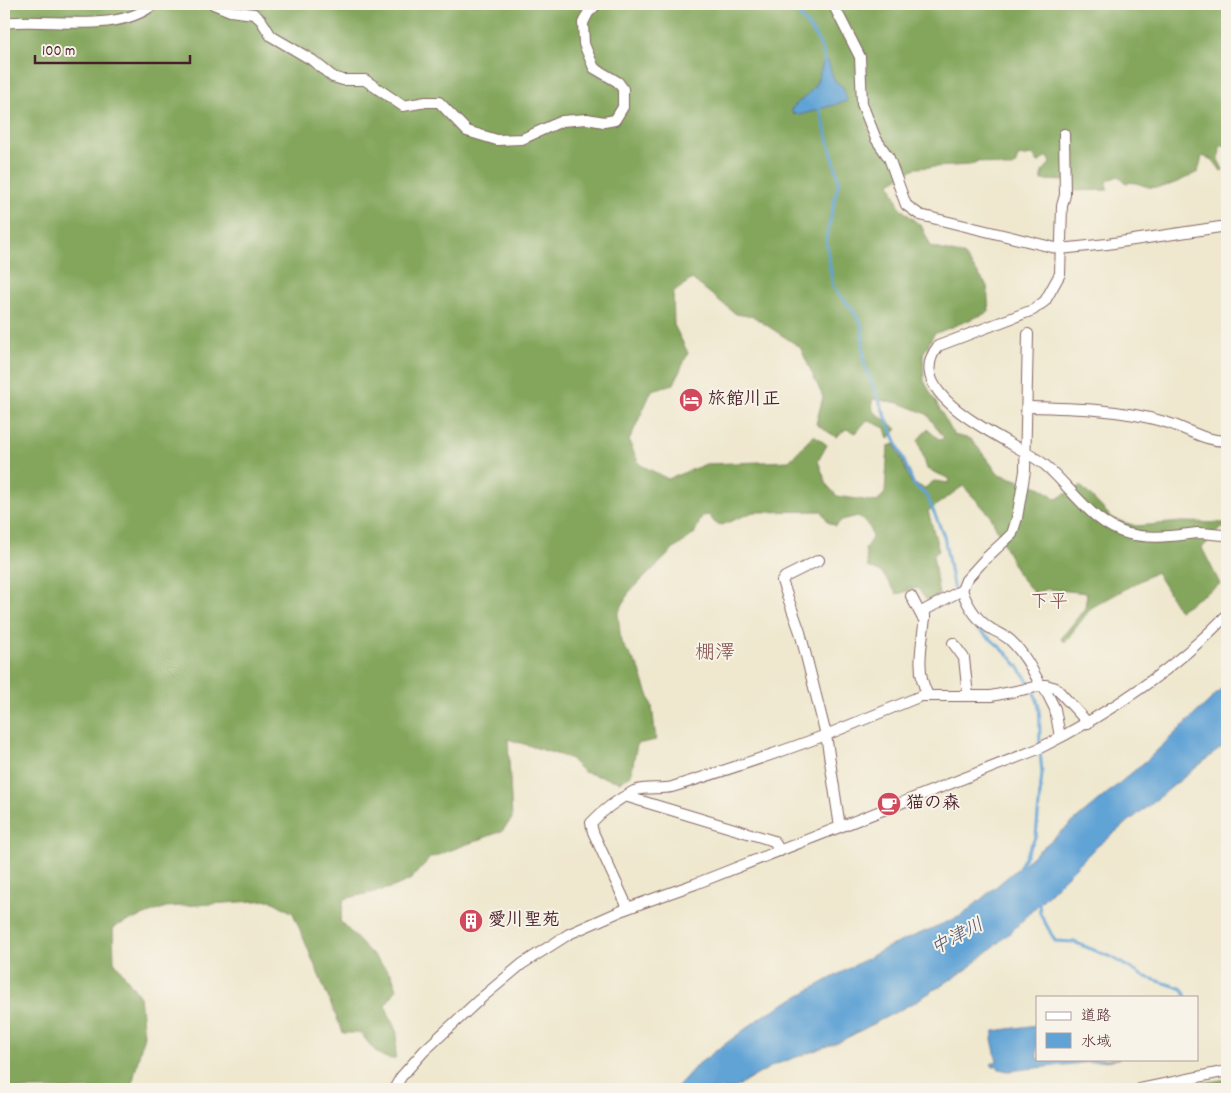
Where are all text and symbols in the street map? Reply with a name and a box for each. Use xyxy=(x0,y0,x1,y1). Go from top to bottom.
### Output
scale bar xyxy=(35,32,190,64)
text: 100 m xyxy=(42,41,75,63)
hotel icon: 旅館川正 xyxy=(678,387,704,413)
place label: 旅館川正 xyxy=(708,388,780,413)
district label: 下平 xyxy=(1030,590,1068,617)
district label: 棚澤 xyxy=(695,640,735,668)
cafe icon: 猫の森 xyxy=(876,791,902,817)
place label: 猫の森 xyxy=(906,792,960,817)
building icon: 愛川聖苑 xyxy=(458,908,484,934)
place label: 愛川聖苑 xyxy=(488,909,560,934)
water label: 中津川 xyxy=(926,913,990,963)
legend xyxy=(1036,996,1198,1060)
text: 道路 xyxy=(1081,1006,1111,1028)
text: 水域 xyxy=(1081,1032,1111,1054)

